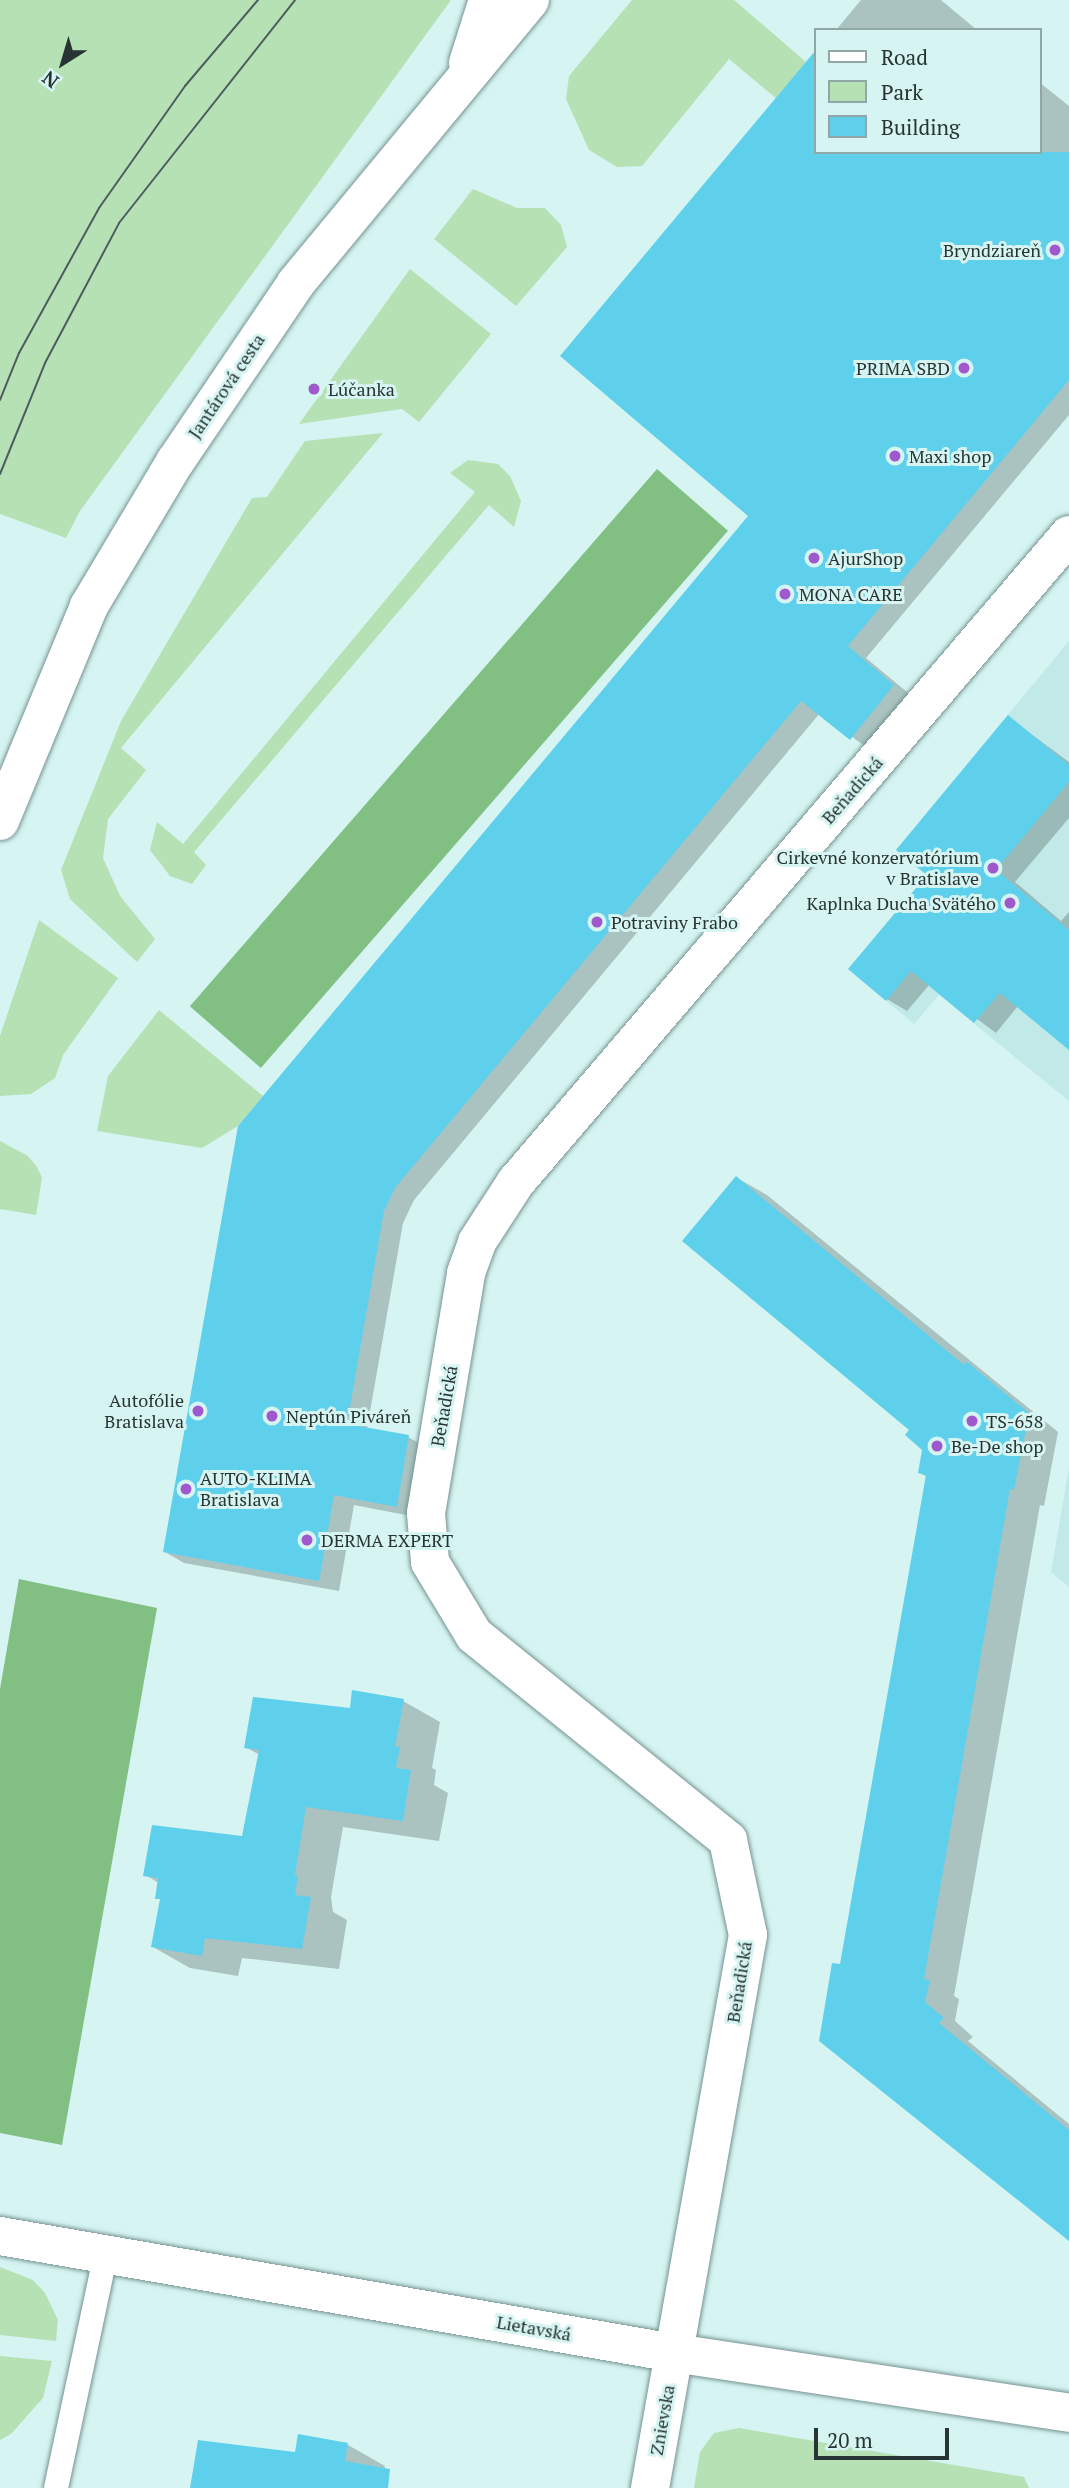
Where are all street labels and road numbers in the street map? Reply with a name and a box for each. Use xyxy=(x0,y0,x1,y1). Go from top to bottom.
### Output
street label: Jantárová cesta xyxy=(183,330,269,442)
street label: Beňadická xyxy=(817,752,887,828)
street label: Beňadická xyxy=(426,1364,462,1448)
street label: Beňadická xyxy=(722,1940,756,2024)
street label: Lietavská xyxy=(495,2311,573,2345)
street label: Znievska xyxy=(645,2383,679,2457)

